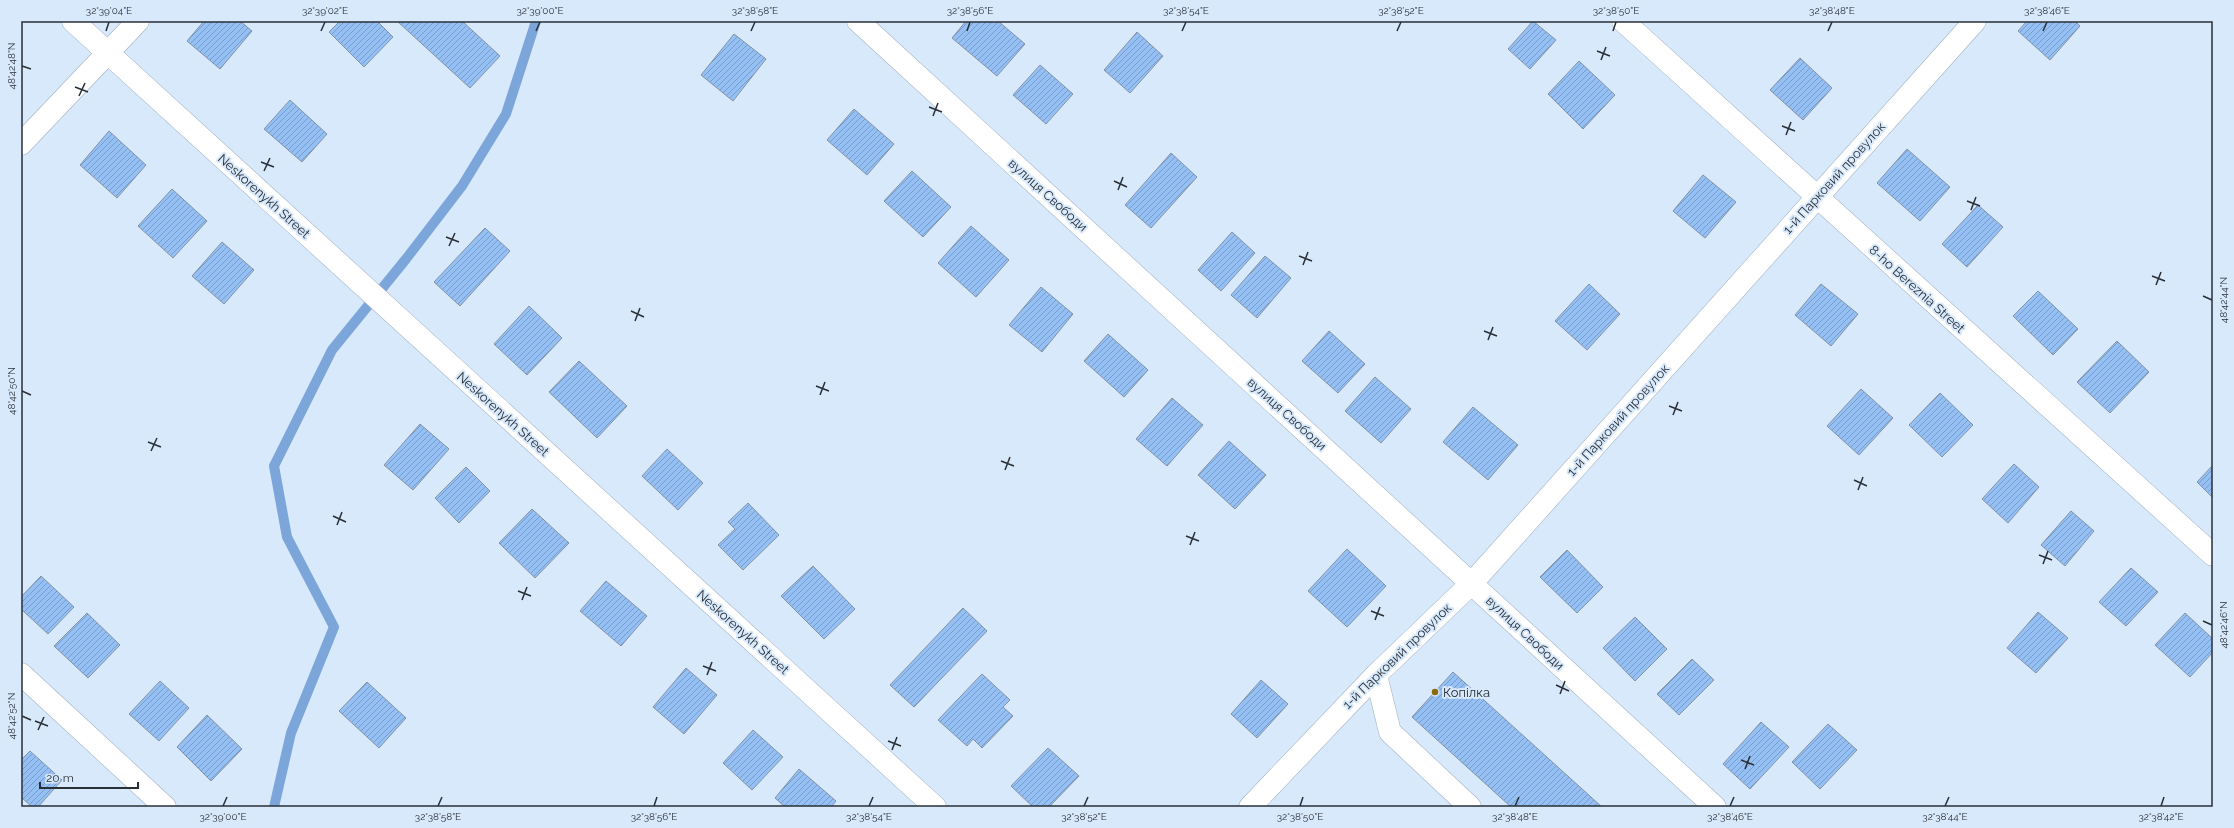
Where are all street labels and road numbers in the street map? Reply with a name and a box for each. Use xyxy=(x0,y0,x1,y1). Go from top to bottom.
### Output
street label: 1-й Парковий провулок xyxy=(1780,119,1888,237)
street label: Neskorenykh Street xyxy=(215,151,313,242)
street label: вулиця Свободи xyxy=(1005,156,1091,234)
street label: 8-ho Bereznia Street xyxy=(1866,242,1968,336)
street label: 1-й Парковий провулок xyxy=(1564,361,1672,479)
street label: Neskorenykh Street xyxy=(454,369,552,460)
street label: вулиця Свободи xyxy=(1244,375,1330,453)
street label: Neskorenykh Street xyxy=(694,587,792,678)
street label: вулиця Свободи xyxy=(1483,593,1567,673)
street label: 1-й Парковий провулок xyxy=(1340,600,1455,712)

